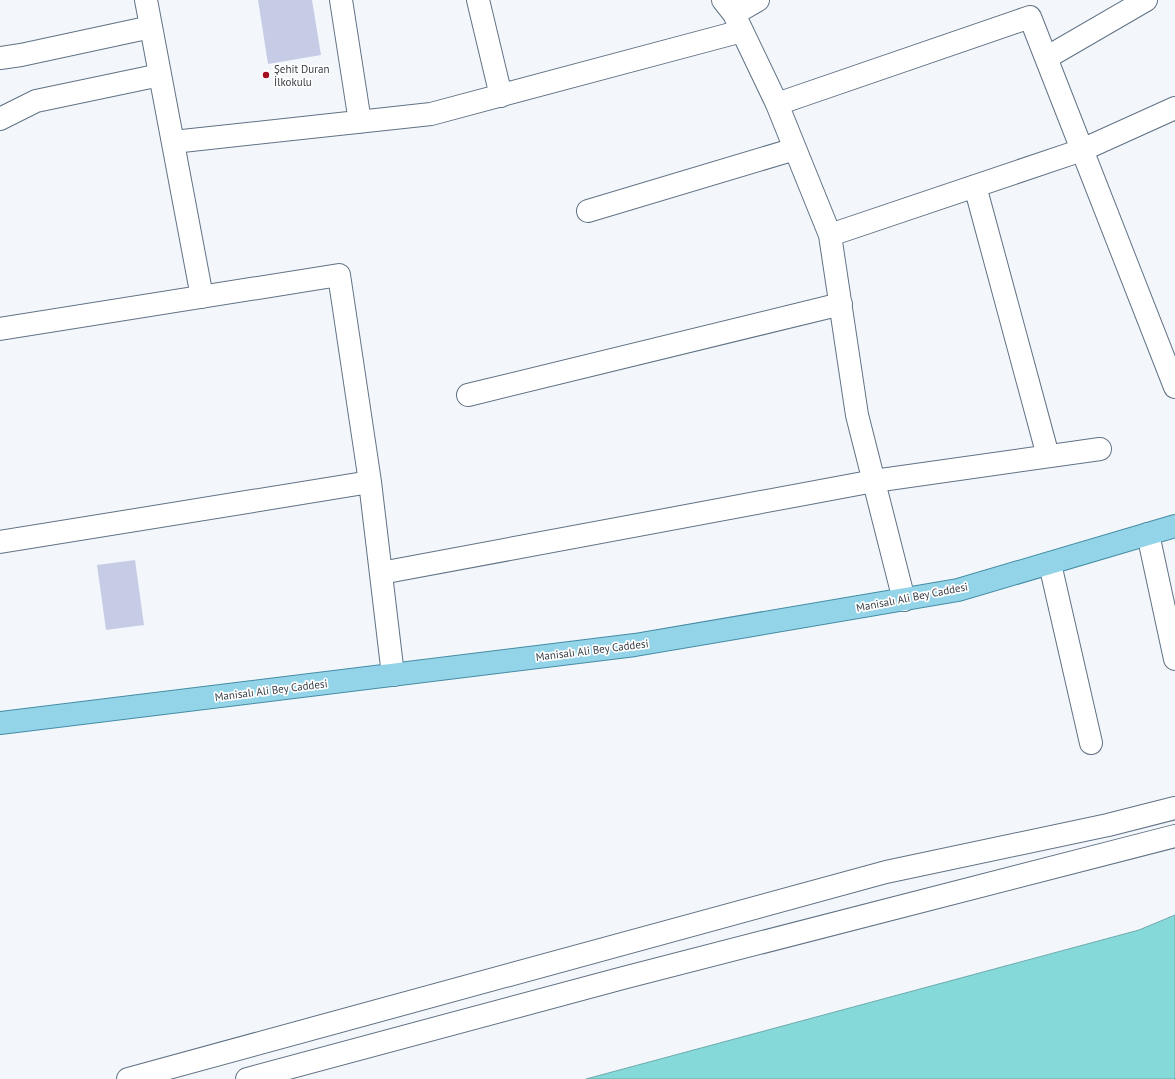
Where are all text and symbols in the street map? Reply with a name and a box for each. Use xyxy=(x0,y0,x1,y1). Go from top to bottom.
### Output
place label: Şehit Duran İlkokulu xyxy=(274,62,329,89)
marker: Şehit Duran İlkokulu xyxy=(261,70,271,80)
street label: Manisalı Ali Bey Caddesi xyxy=(855,579,969,615)
street label: Manisalı Ali Bey Caddesi xyxy=(535,636,649,664)
street label: Manisalı Ali Bey Caddesi xyxy=(214,676,328,704)

